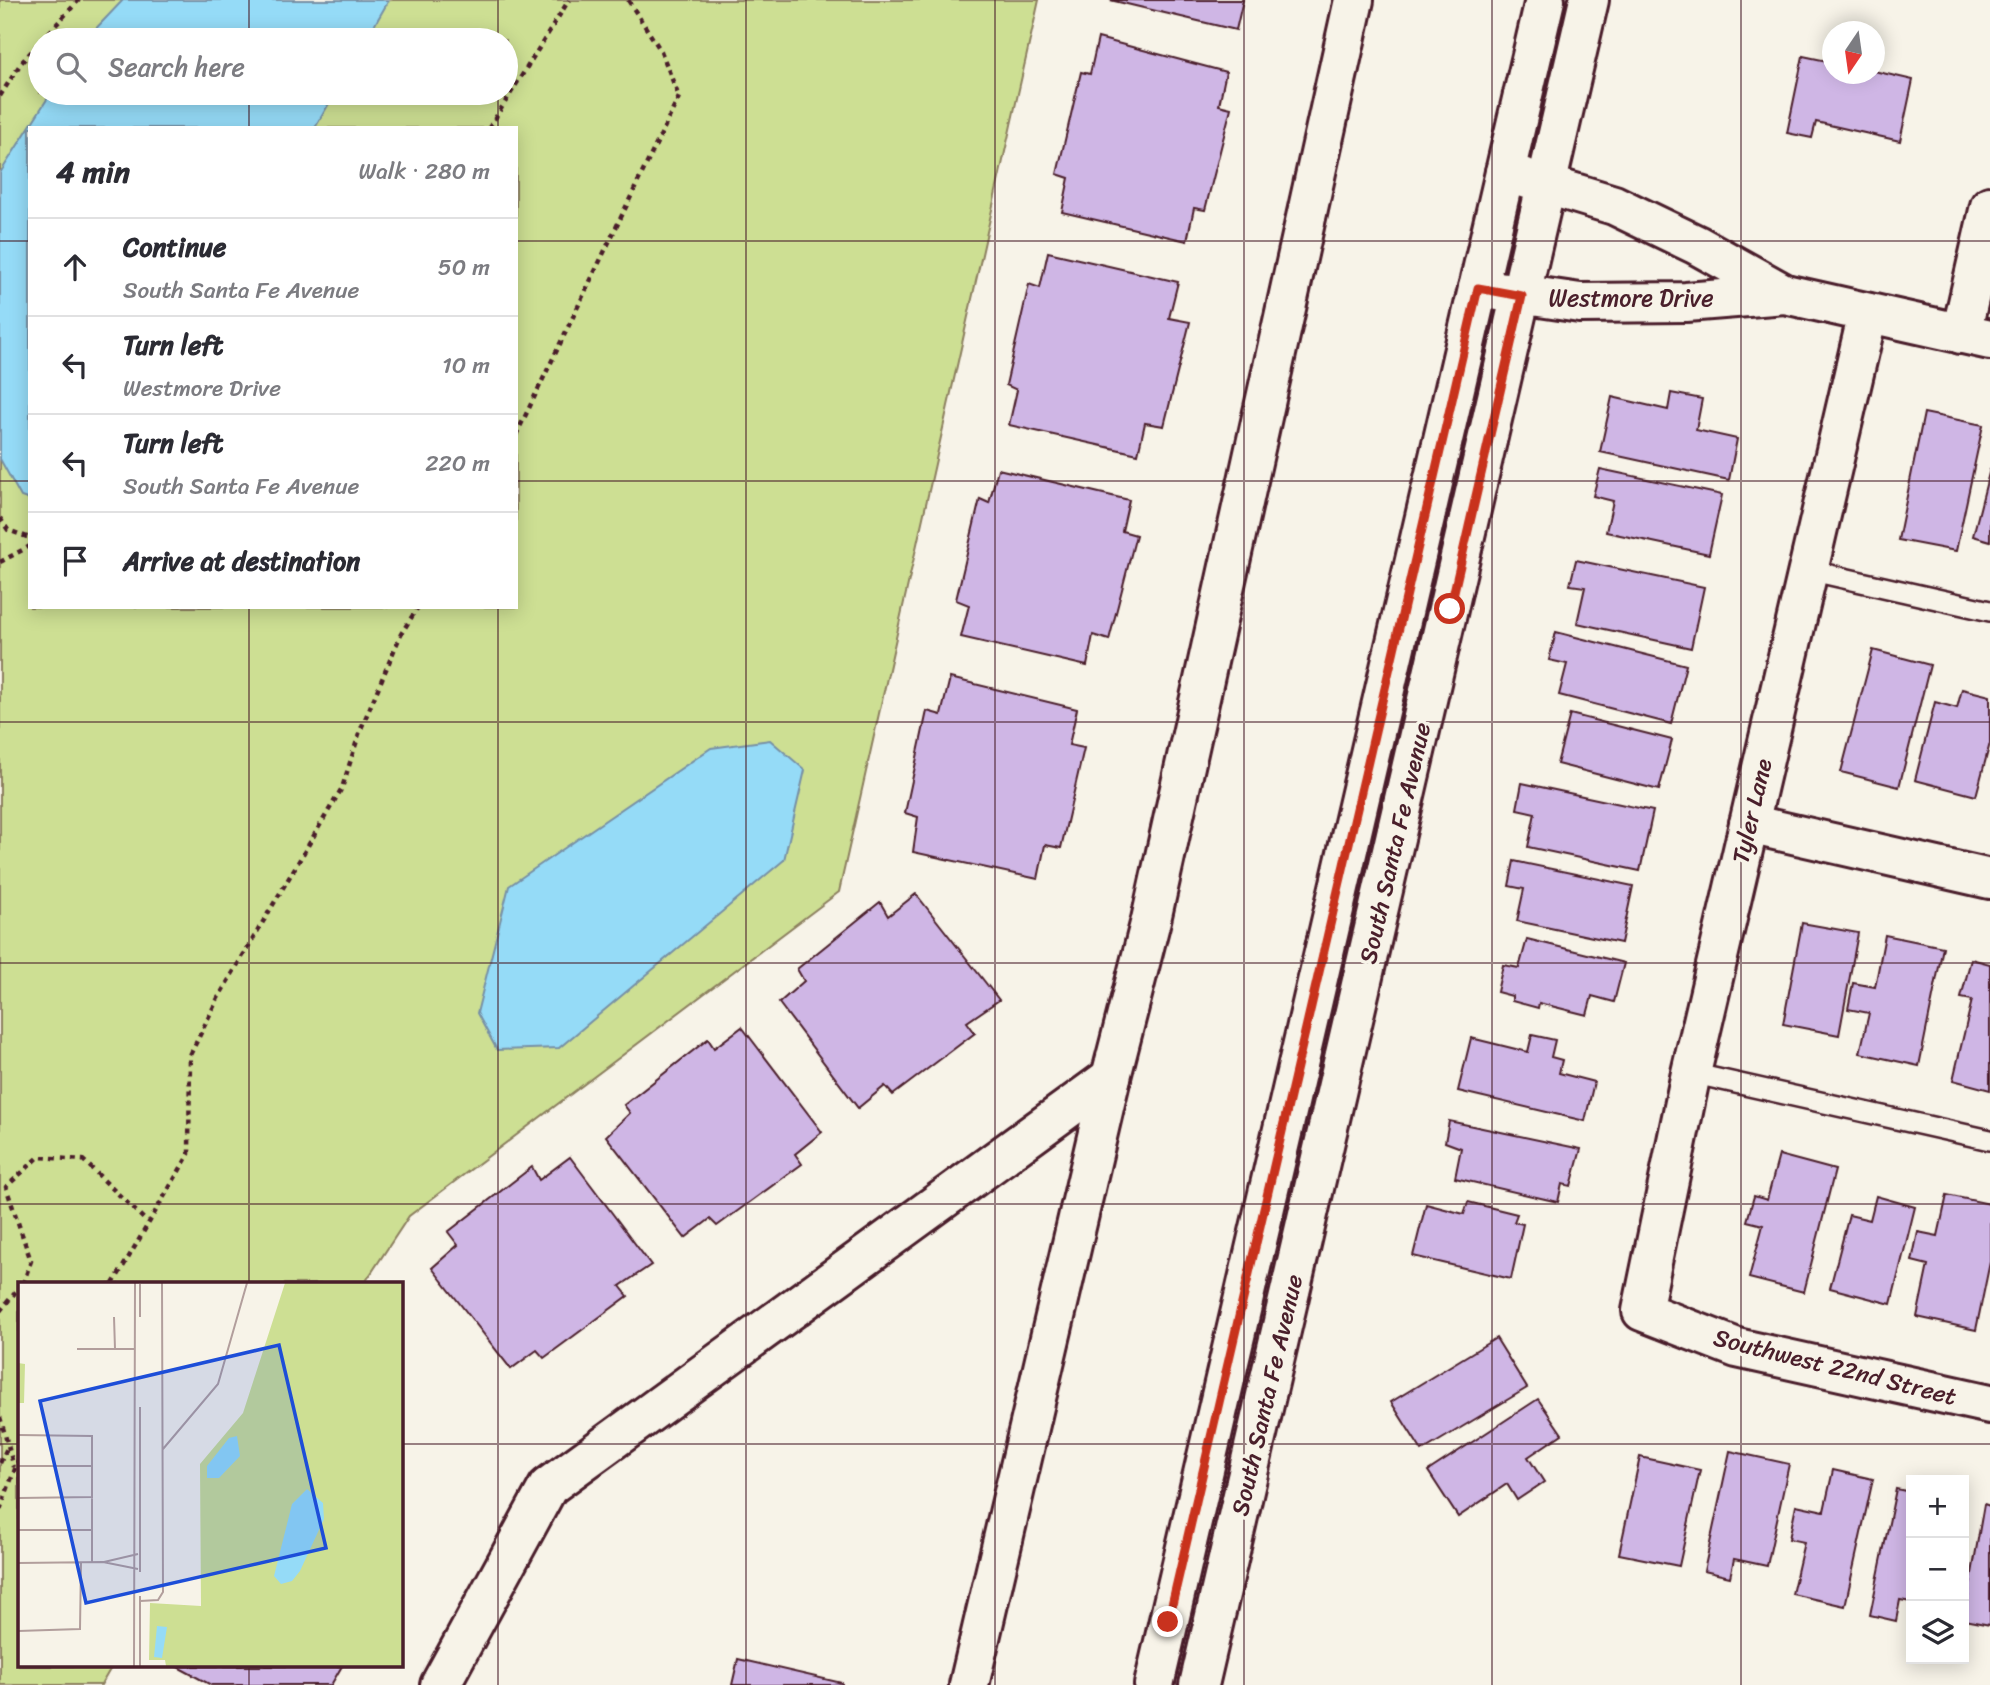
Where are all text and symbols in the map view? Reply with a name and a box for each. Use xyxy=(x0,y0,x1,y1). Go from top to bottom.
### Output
north arrow xyxy=(1822,21,1885,84)
search box xyxy=(28,28,518,105)
text: Search here xyxy=(108,44,245,90)
icon: search xyxy=(52,48,90,86)
text: 4 min xyxy=(56,145,130,199)
text: Walk · 280 m xyxy=(359,151,490,192)
text: Continue xyxy=(123,224,226,270)
text: 50 m xyxy=(438,247,490,288)
icon: ahead xyxy=(56,248,94,286)
text: South Santa Fe Avenue xyxy=(123,270,359,311)
street label: Westmore Drive xyxy=(1549,277,1713,319)
text: Turn left xyxy=(123,322,223,368)
text: 10 m xyxy=(442,345,490,386)
icon: left xyxy=(56,346,94,384)
text: Westmore Drive xyxy=(123,368,281,409)
text: Turn left xyxy=(123,420,223,466)
text: 220 m xyxy=(425,443,490,484)
icon: left xyxy=(56,444,94,482)
text: South Santa Fe Avenue xyxy=(123,466,359,507)
text: Arrive at destination xyxy=(123,538,360,584)
icon: arrive xyxy=(56,542,94,580)
route start xyxy=(1434,593,1465,624)
street label: South Santa Fe Avenue xyxy=(1347,718,1443,968)
street label: Tyler Lane xyxy=(1720,754,1785,868)
street label: South Santa Fe Avenue xyxy=(1219,1270,1315,1520)
inset map xyxy=(18,1282,402,1668)
street label: Southwest 22nd Street xyxy=(1709,1316,1961,1418)
map controls xyxy=(1906,1475,1969,1664)
button: + xyxy=(1906,1475,1969,1538)
button: − xyxy=(1906,1538,1969,1601)
button: layers xyxy=(1906,1601,1969,1664)
route end xyxy=(1152,1606,1183,1637)

